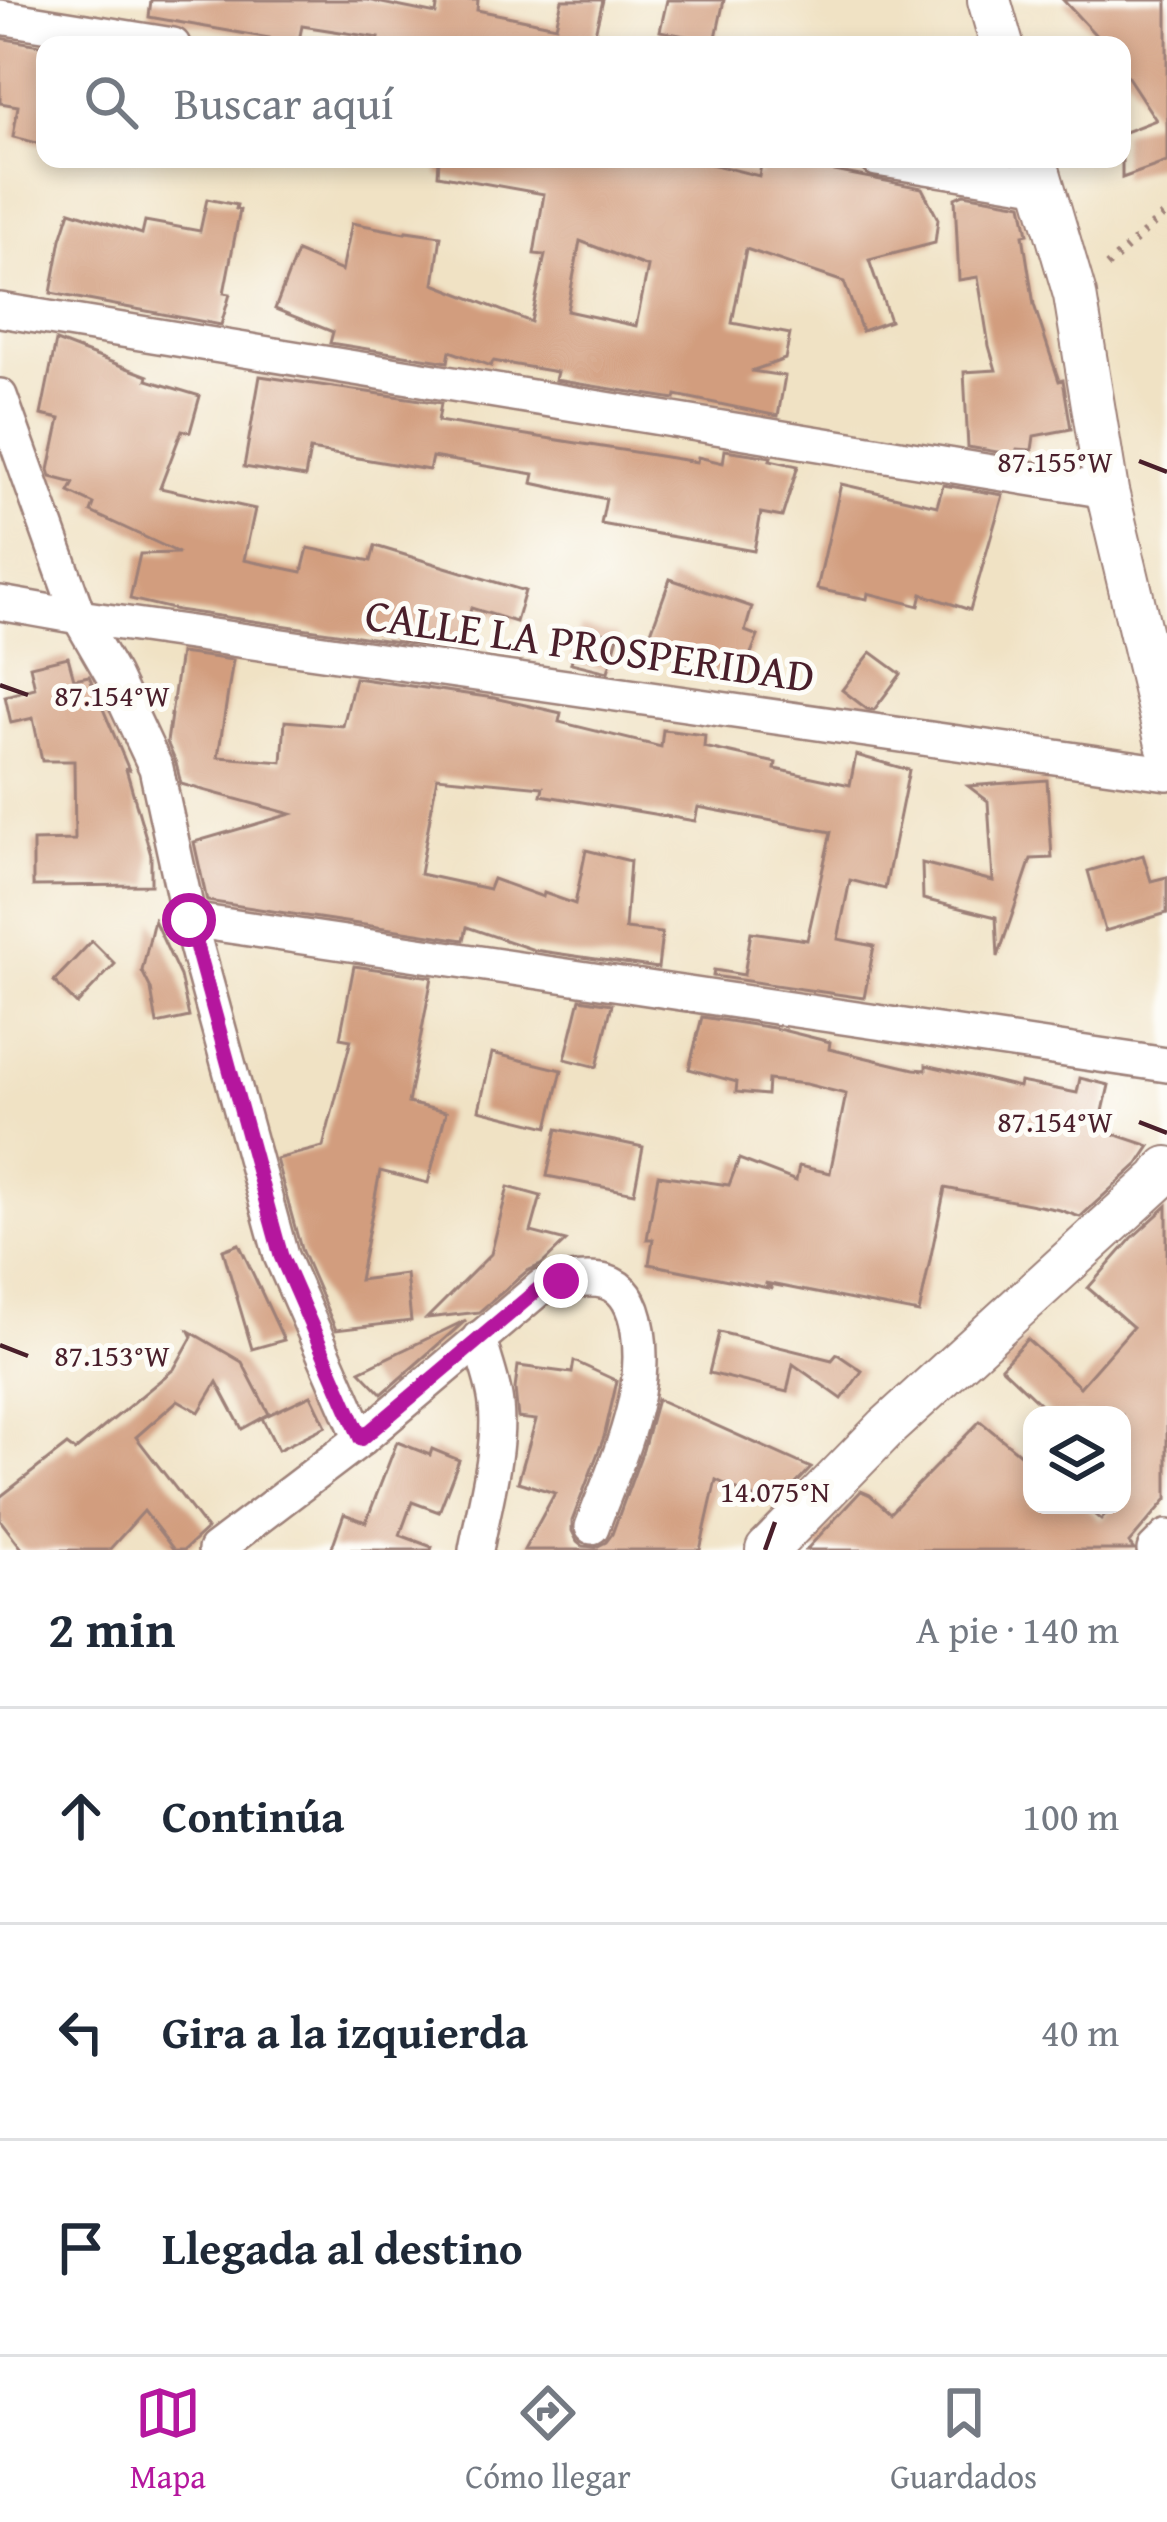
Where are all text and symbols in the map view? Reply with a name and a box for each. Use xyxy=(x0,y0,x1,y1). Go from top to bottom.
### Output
search box xyxy=(36,36,1131,168)
icon: search xyxy=(78,69,144,135)
text: Buscar aquí xyxy=(174,70,393,135)
text: 87.155°W xyxy=(997,439,1113,483)
street label: CALLE LA PROSPERIDAD xyxy=(361,581,819,708)
text: 87.154°W xyxy=(54,673,170,717)
route start xyxy=(162,893,216,947)
text: 87.154°W xyxy=(997,1099,1113,1143)
route end xyxy=(534,1254,588,1308)
text: 87.153°W xyxy=(54,1333,170,1377)
map controls xyxy=(1023,1406,1131,1514)
button: layers xyxy=(1023,1406,1131,1514)
text: 14.075°N xyxy=(720,1469,830,1513)
text: 2 min xyxy=(48,1591,175,1666)
text: A pie · 140 m xyxy=(916,1600,1119,1657)
icon: ahead xyxy=(48,1783,114,1849)
text: Continúa xyxy=(162,1783,344,1848)
text: 100 m xyxy=(1022,1787,1119,1844)
icon: left xyxy=(48,1999,114,2065)
text: Gira a la izquierda xyxy=(162,1999,528,2064)
text: 40 m xyxy=(1041,2003,1119,2060)
icon: arrive xyxy=(48,2215,114,2281)
text: Llegada al destino xyxy=(162,2215,523,2280)
tab: Mapa xyxy=(130,2380,206,2500)
tab: Cómo llegar xyxy=(465,2380,631,2500)
tab: Guardados xyxy=(890,2380,1037,2500)

